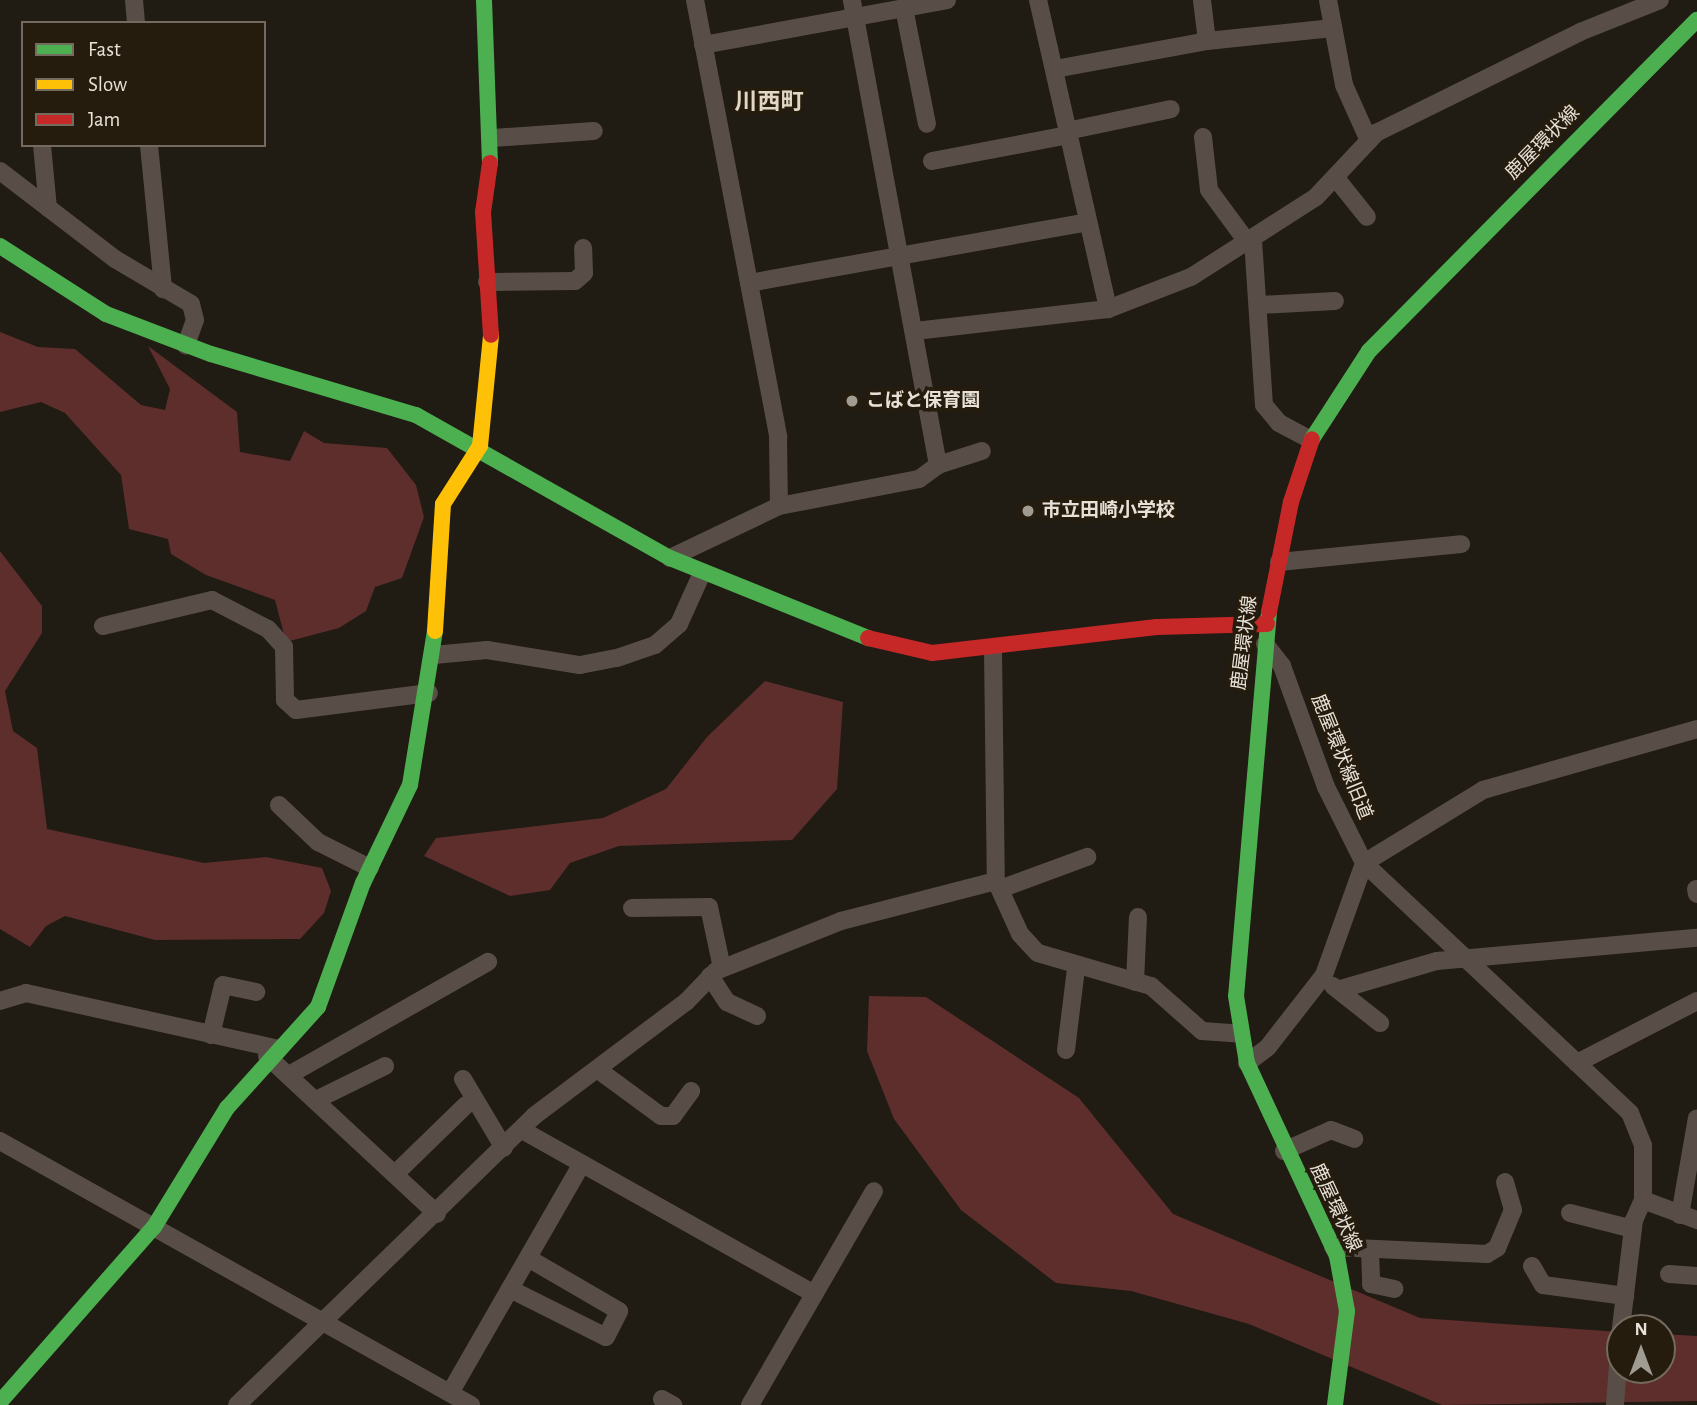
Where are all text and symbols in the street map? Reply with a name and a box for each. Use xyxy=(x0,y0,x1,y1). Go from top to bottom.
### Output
legend xyxy=(21,21,266,147)
text: Fast xyxy=(88,39,121,60)
text: Slow xyxy=(88,74,127,95)
district label: 川西町 xyxy=(735,89,803,117)
street label: 鹿屋環状線 xyxy=(1501,101,1585,185)
text: Jam xyxy=(88,109,120,130)
place label: こばと保育園 xyxy=(866,390,980,412)
marker: こばと保育園 xyxy=(844,393,860,409)
place label: 市立田崎小学校 xyxy=(1042,500,1175,522)
marker: 市立田崎小学校 xyxy=(1020,503,1036,519)
street label: 鹿屋環状線 xyxy=(1228,594,1262,692)
street label: 鹿屋環状線旧道 xyxy=(1306,691,1376,823)
street label: 鹿屋環状線 xyxy=(1305,1160,1365,1256)
north arrow xyxy=(1606,1314,1676,1384)
text: N xyxy=(1634,1320,1648,1339)

